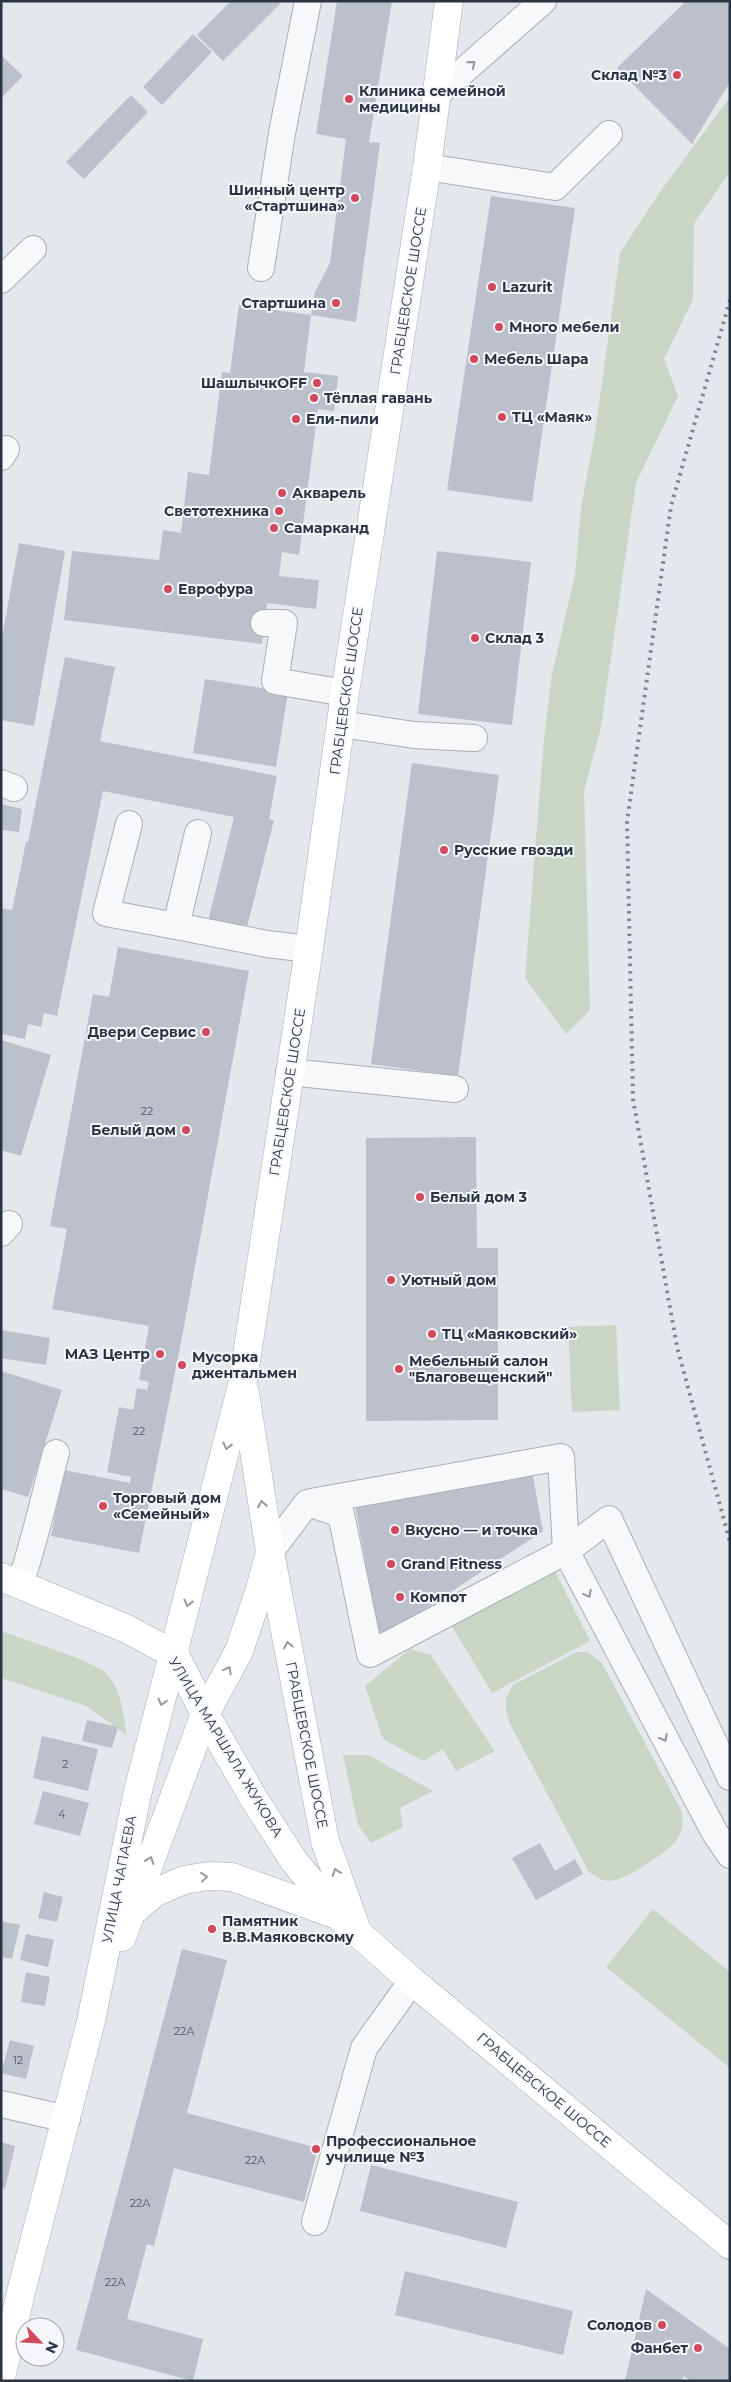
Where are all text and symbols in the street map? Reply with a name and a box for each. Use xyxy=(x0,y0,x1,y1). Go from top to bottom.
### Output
one-way arrow xyxy=(466,61,475,70)
place label: Склад №3 xyxy=(591,66,667,84)
marker: Склад №3 xyxy=(671,69,683,81)
place label: Клиника семейной медицины xyxy=(359,82,506,116)
marker: Клиника семейной медицины xyxy=(343,93,355,105)
place label: Шинный центр «Стартшина» xyxy=(229,181,345,215)
marker: Шинный центр «Стартшина» xyxy=(349,192,361,204)
street label: ГРАБЦЕВСКОЕ ШОССЕ xyxy=(386,206,430,376)
place label: Lazurit xyxy=(502,278,553,296)
marker: Lazurit xyxy=(486,281,498,293)
place label: Стартшина xyxy=(241,294,326,312)
marker: Стартшина xyxy=(330,297,342,309)
place label: Много мебели xyxy=(509,318,619,336)
marker: Много мебели xyxy=(493,321,505,333)
place label: Мебель Шара xyxy=(484,350,588,368)
marker: Мебель Шара xyxy=(468,353,480,365)
place label: ШашлычкOFF xyxy=(201,374,307,392)
marker: ШашлычкOFF xyxy=(311,377,323,389)
place label: Тёплая гавань xyxy=(324,389,433,407)
marker: Тёплая гавань xyxy=(308,392,320,404)
place label: ТЦ «Маяк» xyxy=(512,408,592,426)
place label: Ели-пили xyxy=(306,410,379,428)
marker: ТЦ «Маяк» xyxy=(496,411,508,423)
marker: Ели-пили xyxy=(290,413,302,425)
place label: Акварель xyxy=(292,484,366,502)
marker: Акварель xyxy=(276,487,288,499)
place label: Светотехника xyxy=(164,502,269,520)
marker: Светотехника xyxy=(273,505,285,517)
place label: Самарканд xyxy=(284,519,369,537)
marker: Самарканд xyxy=(268,522,280,534)
place label: Еврофура xyxy=(178,580,253,598)
marker: Еврофура xyxy=(162,583,174,595)
street label: ГРАБЦЕВСКОЕ ШОССЕ xyxy=(325,606,367,776)
place label: Склад 3 xyxy=(485,629,544,647)
marker: Склад 3 xyxy=(469,632,481,644)
place label: Русские гвозди xyxy=(454,841,574,859)
marker: Русские гвозди xyxy=(438,844,450,856)
street label: ГРАБЦЕВСКОЕ ШОССЕ xyxy=(265,1007,309,1177)
place label: Двери Сервис xyxy=(87,1023,197,1041)
marker: Двери Сервис xyxy=(200,1026,212,1038)
house number: 22 xyxy=(141,1104,153,1118)
place label: Белый дом xyxy=(91,1121,176,1139)
marker: Белый дом xyxy=(180,1124,192,1136)
place label: Белый дом 3 xyxy=(430,1188,527,1206)
marker: Белый дом 3 xyxy=(414,1191,426,1203)
place label: Уютный дом xyxy=(401,1271,497,1289)
marker: Уютный дом xyxy=(385,1274,397,1286)
place label: ТЦ «Маяковский» xyxy=(442,1325,577,1343)
marker: ТЦ «Маяковский» xyxy=(426,1328,438,1340)
place label: МАЗ Центр xyxy=(65,1345,150,1363)
marker: МАЗ Центр xyxy=(154,1348,166,1360)
place label: Мусорка джентальмен xyxy=(192,1348,297,1382)
place label: Мебельный салон "Благовещенский" xyxy=(409,1352,552,1386)
marker: Мусорка джентальмен xyxy=(176,1359,188,1371)
marker: Мебельный салон "Благовещенский" xyxy=(393,1363,405,1375)
house number: 22 xyxy=(133,1424,145,1438)
one-way arrow xyxy=(222,1441,233,1450)
place label: Торговый дом «Семейный» xyxy=(113,1489,221,1523)
one-way arrow xyxy=(258,1499,268,1508)
marker: Торговый дом «Семейный» xyxy=(97,1500,109,1512)
place label: Вкусно — и точка xyxy=(405,1521,538,1539)
marker: Вкусно — и точка xyxy=(389,1524,401,1536)
place label: Grand Fitness xyxy=(401,1555,503,1573)
marker: Grand Fitness xyxy=(385,1558,397,1570)
place label: Компот xyxy=(410,1588,467,1606)
one-way arrow xyxy=(582,1589,592,1598)
marker: Компот xyxy=(394,1591,406,1603)
one-way arrow xyxy=(183,1599,193,1607)
one-way arrow xyxy=(283,1640,294,1649)
street label: УЛИЦА МАРШАЛА ЖУКОВА xyxy=(165,1654,287,1841)
street label: ГРАБЦЕВСКОЕ ШОССЕ xyxy=(282,1660,332,1830)
one-way arrow xyxy=(222,1667,232,1676)
one-way arrow xyxy=(157,1697,167,1705)
one-way arrow xyxy=(658,1732,668,1741)
house number: 2 xyxy=(62,1757,68,1771)
house number: 4 xyxy=(58,1807,66,1821)
street label: УЛИЦА ЧАПАЕВА xyxy=(98,1813,140,1944)
one-way arrow xyxy=(144,1856,154,1865)
one-way arrow xyxy=(332,1868,342,1877)
one-way arrow xyxy=(200,1872,208,1883)
place label: Памятник В.В.Маяковскому xyxy=(222,1912,354,1946)
marker: Памятник В.В.Маяковскому xyxy=(206,1923,218,1935)
house number: 22А xyxy=(174,2024,195,2038)
street label: ГРАБЦЕВСКОЕ ШОССЕ xyxy=(473,2029,615,2151)
house number: 12 xyxy=(13,2053,23,2067)
place label: Профессиональное училище №3 xyxy=(325,2132,477,2166)
marker: Профессиональное училище №3 xyxy=(310,2143,322,2155)
house number: 22А xyxy=(245,2153,266,2167)
house number: 22А xyxy=(130,2196,151,2210)
house number: 22А xyxy=(105,2275,126,2289)
place label: Солодов xyxy=(587,2316,652,2334)
north arrow xyxy=(15,2317,65,2367)
marker: Солодов xyxy=(656,2319,668,2331)
text: N xyxy=(41,2339,62,2356)
place label: Фанбет xyxy=(631,2339,688,2357)
marker: Фанбет xyxy=(692,2342,704,2354)

